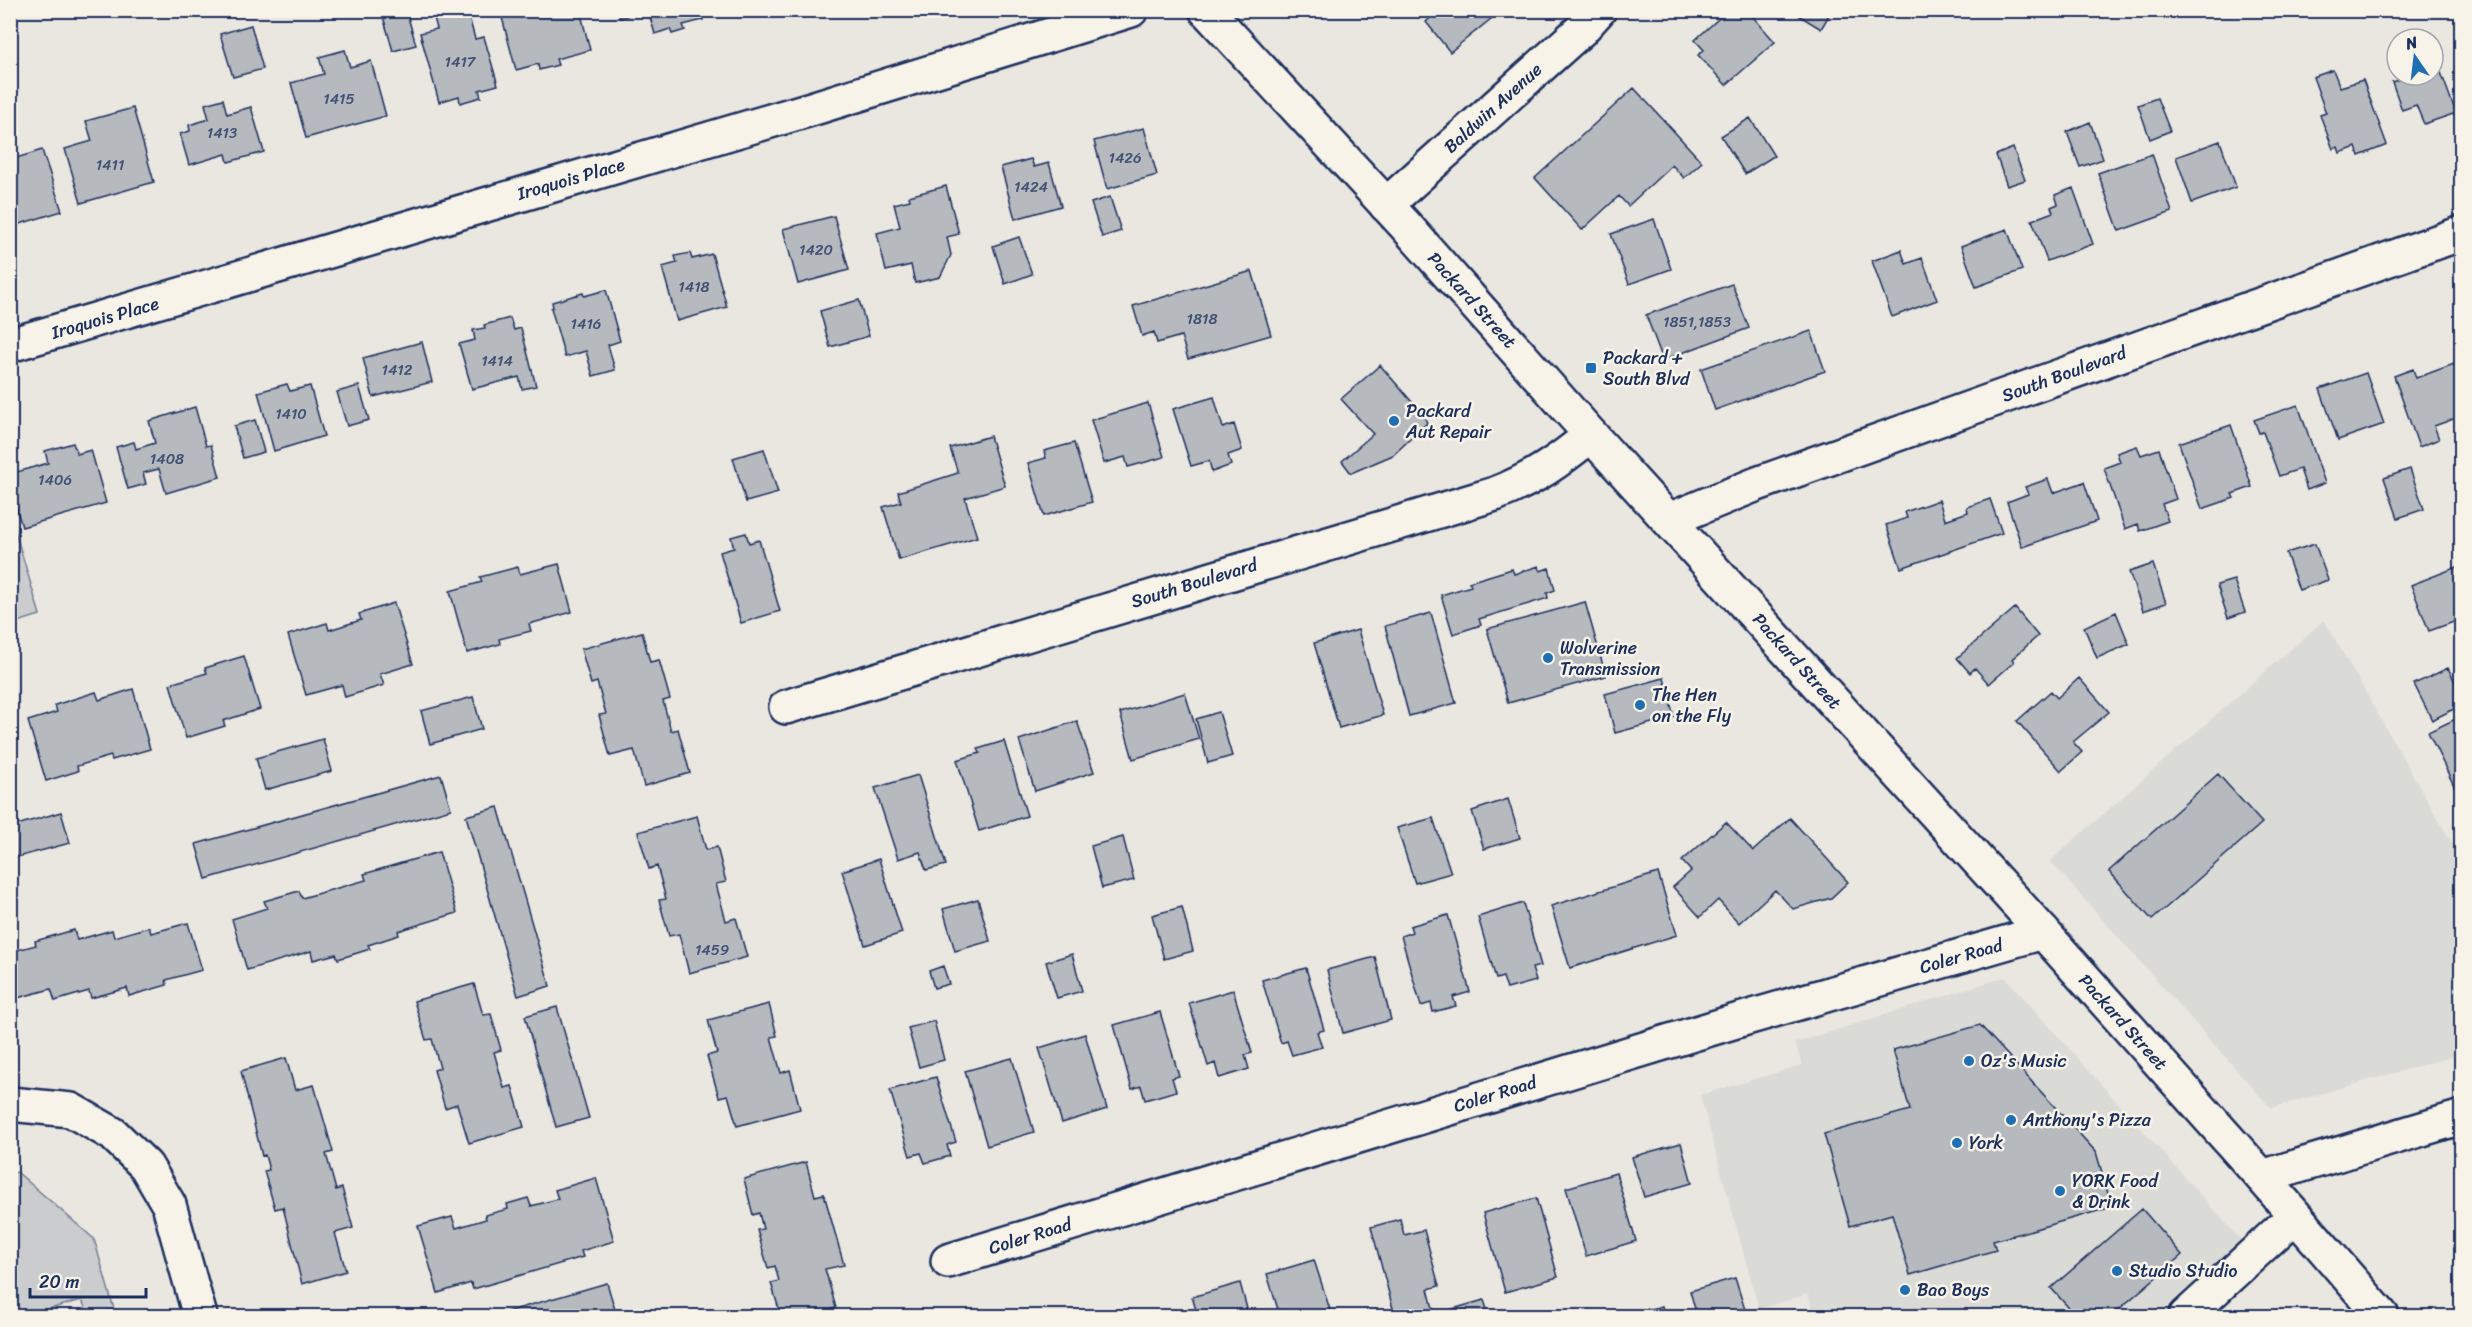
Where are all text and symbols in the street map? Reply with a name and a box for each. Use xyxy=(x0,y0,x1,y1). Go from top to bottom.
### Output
north arrow xyxy=(2385,27,2445,87)
text: N xyxy=(2402,27,2421,59)
house number: 1417 xyxy=(445,49,477,75)
street label: Baldwin Avenue xyxy=(1436,55,1550,161)
house number: 1415 xyxy=(323,86,355,112)
house number: 1413 xyxy=(207,120,237,146)
house number: 1426 xyxy=(1109,145,1142,171)
street label: Iroquois Place xyxy=(512,148,629,210)
house number: 1411 xyxy=(96,152,124,178)
house number: 1424 xyxy=(1014,174,1048,200)
house number: 1420 xyxy=(799,237,833,263)
street label: Packard Street xyxy=(1419,244,1525,356)
house number: 1418 xyxy=(678,274,710,300)
street label: Iroquois Place xyxy=(46,287,163,349)
house number: 1818 xyxy=(1187,306,1217,332)
house number: 1851,1853 xyxy=(1663,309,1731,335)
house number: 1416 xyxy=(571,311,601,337)
street label: South Boulevard xyxy=(1997,336,2132,411)
place label: Packard + South Blvd xyxy=(1603,342,1691,395)
house number: 1414 xyxy=(481,348,513,374)
house number: 1412 xyxy=(382,357,413,383)
marker: Packard + South Blvd xyxy=(1584,361,1598,375)
place label: Packard Aut Repair xyxy=(1405,395,1493,448)
house number: 1410 xyxy=(275,401,307,427)
marker: Packard Aut Repair xyxy=(1387,414,1401,428)
house number: 1408 xyxy=(150,446,184,472)
house number: 1406 xyxy=(38,467,72,493)
street label: South Boulevard xyxy=(1127,548,1263,617)
street label: Packard Street xyxy=(1744,605,1850,717)
place label: Wolverine Transmission xyxy=(1560,632,1660,685)
marker: Wolverine Transmission xyxy=(1541,651,1555,665)
place label: The Hen on the Fly xyxy=(1652,679,1732,732)
marker: The Hen on the Fly xyxy=(1633,698,1647,712)
street label: Coler Road xyxy=(1916,928,2008,983)
house number: 1459 xyxy=(695,937,729,963)
street label: Packard Street xyxy=(2070,966,2176,1078)
place label: Oz's Music xyxy=(1981,1045,2067,1077)
marker: Oz's Music xyxy=(1962,1054,1976,1068)
street label: Coler Road xyxy=(1450,1066,1542,1122)
place label: Anthony's Pizza xyxy=(2022,1104,2152,1136)
marker: Anthony's Pizza xyxy=(2004,1113,2018,1127)
place label: York xyxy=(1969,1127,2004,1159)
marker: York xyxy=(1950,1136,1964,1150)
place label: YORK Food & Drink xyxy=(2072,1165,2159,1218)
marker: YORK Food & Drink xyxy=(2053,1184,2067,1198)
street label: Coler Road xyxy=(985,1208,1077,1264)
place label: Studio Studio xyxy=(2129,1255,2238,1287)
scale bar xyxy=(30,1261,146,1299)
marker: Studio Studio xyxy=(2110,1264,2124,1278)
text: 20 m xyxy=(39,1266,79,1298)
place label: Bao Boys xyxy=(1917,1274,1990,1306)
marker: Bao Boys xyxy=(1898,1283,1912,1297)

